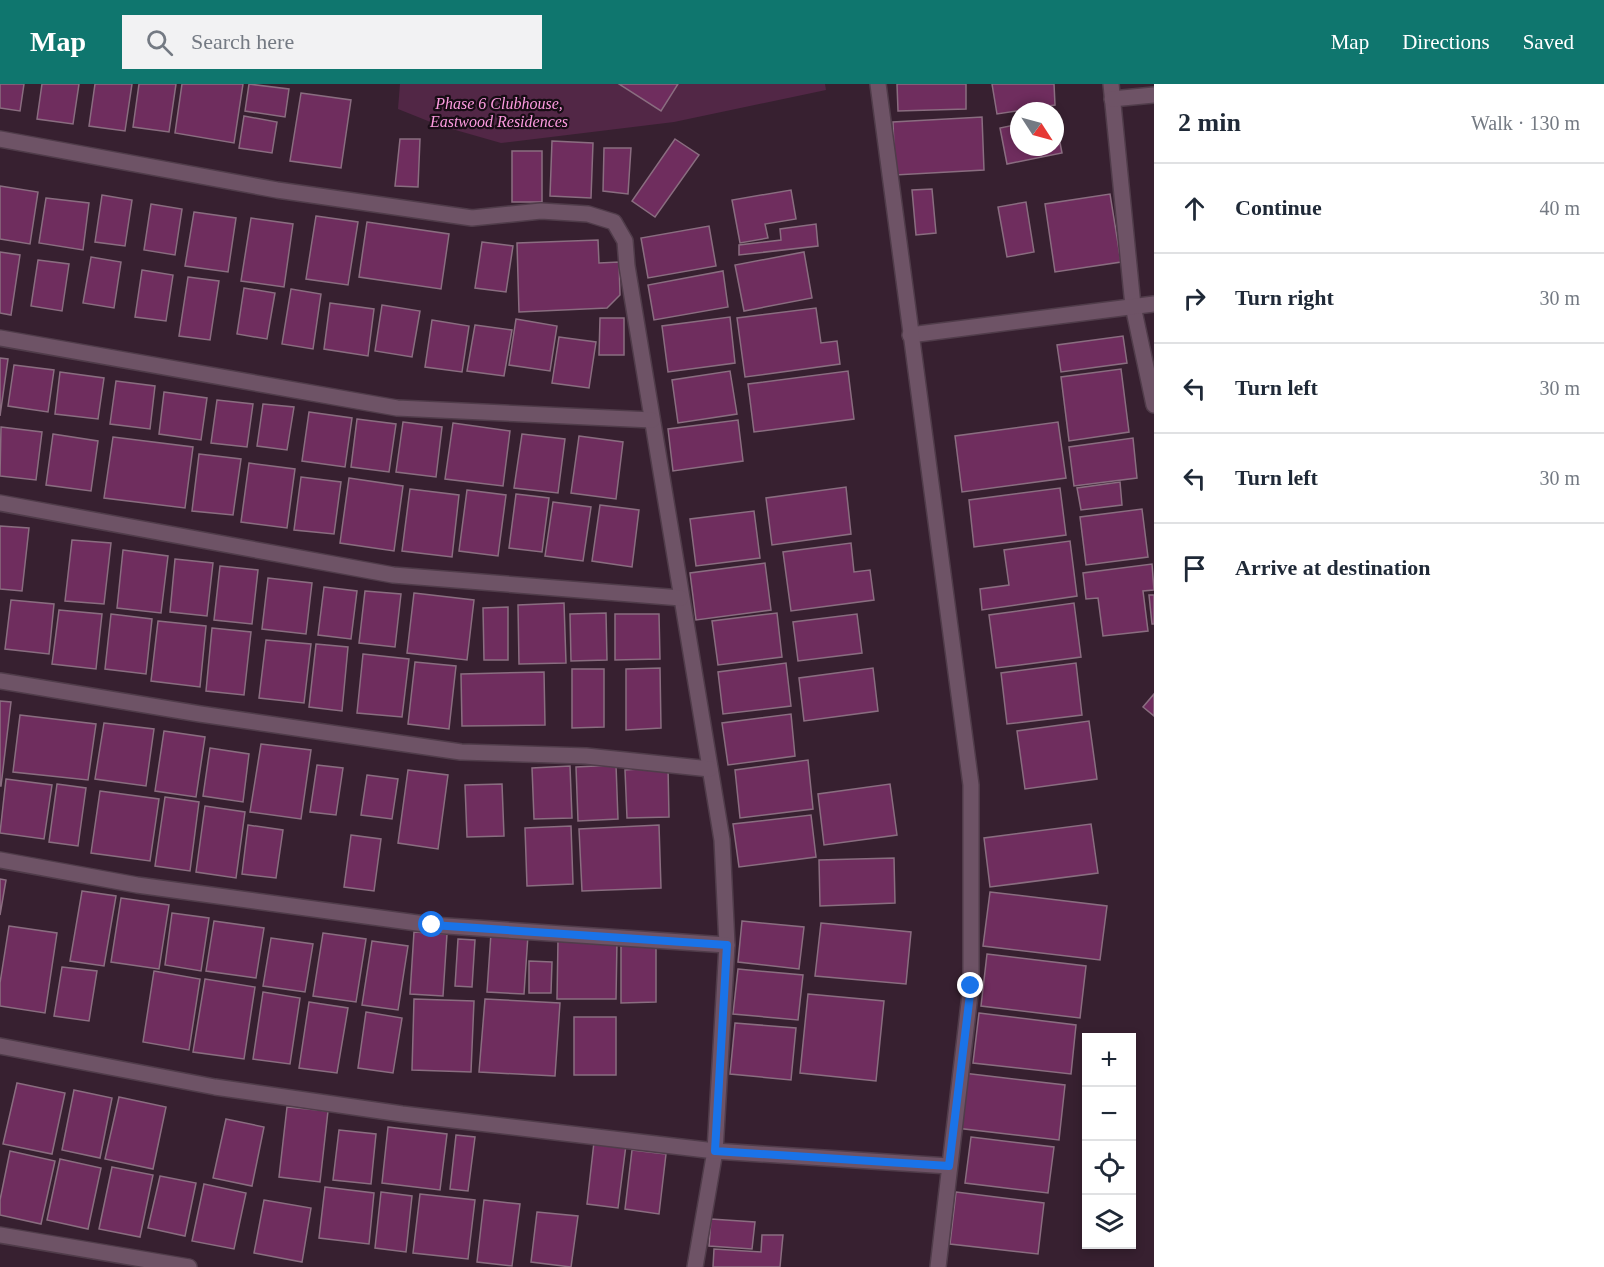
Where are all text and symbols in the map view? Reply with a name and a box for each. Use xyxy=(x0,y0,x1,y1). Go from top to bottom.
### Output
search box xyxy=(122,15,542,69)
text: Map xyxy=(30,26,86,57)
icon: search xyxy=(143,26,176,59)
text: Search here xyxy=(191,29,294,54)
text: Map xyxy=(1331,30,1369,54)
text: Directions xyxy=(1402,30,1490,54)
text: Saved xyxy=(1523,30,1574,54)
park label: Phase 6 Clubhouse, Eastwood Residences xyxy=(429,95,568,130)
north arrow xyxy=(1010,102,1064,156)
text: 2 min xyxy=(1178,108,1241,137)
text: Walk · 130 m xyxy=(1471,112,1580,134)
icon: ahead xyxy=(1178,192,1211,225)
text: Continue xyxy=(1235,195,1322,220)
text: 40 m xyxy=(1539,197,1580,219)
icon: right xyxy=(1178,282,1211,315)
text: Turn right xyxy=(1235,285,1334,310)
text: 30 m xyxy=(1539,287,1580,309)
icon: left xyxy=(1178,372,1211,405)
text: Turn left xyxy=(1235,375,1318,400)
text: 30 m xyxy=(1539,377,1580,399)
icon: left xyxy=(1178,462,1211,495)
text: Turn left xyxy=(1235,465,1318,490)
text: 30 m xyxy=(1539,467,1580,489)
icon: arrive xyxy=(1178,552,1211,585)
text: Arrive at destination xyxy=(1235,555,1431,580)
route start xyxy=(418,911,444,937)
route end xyxy=(957,972,983,998)
map controls xyxy=(1082,1033,1136,1249)
button: + xyxy=(1082,1033,1136,1087)
button: − xyxy=(1082,1087,1136,1141)
button: locate xyxy=(1082,1141,1136,1195)
button: layers xyxy=(1082,1195,1136,1249)

